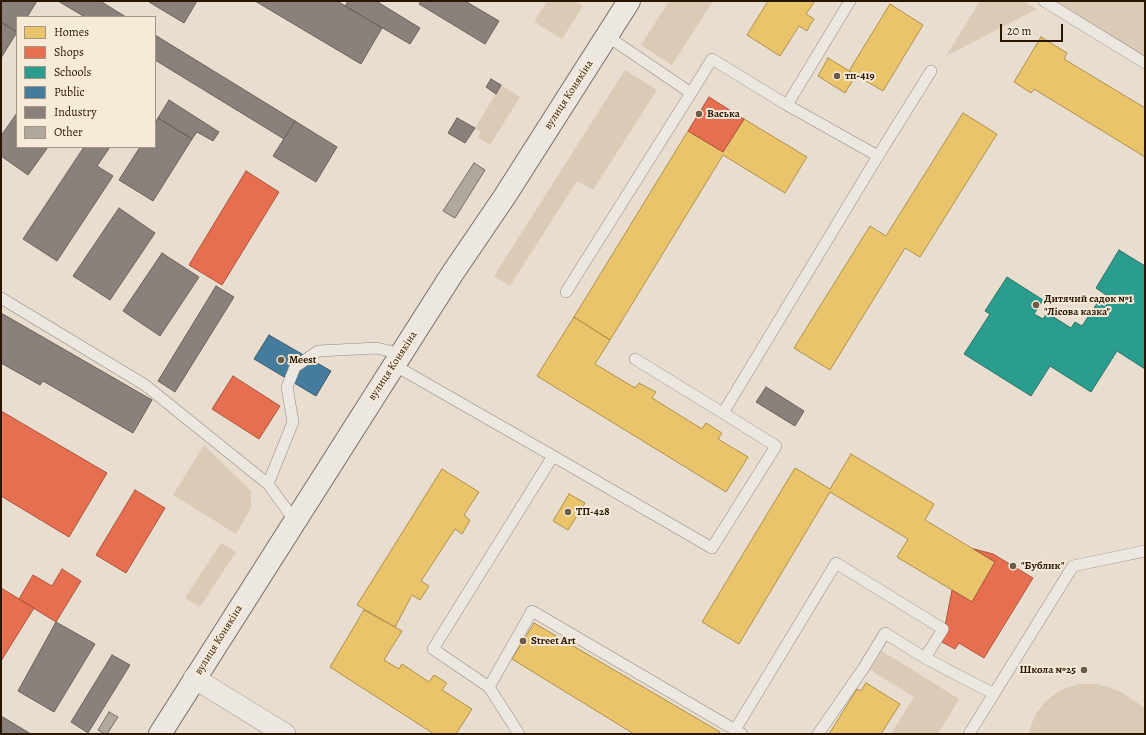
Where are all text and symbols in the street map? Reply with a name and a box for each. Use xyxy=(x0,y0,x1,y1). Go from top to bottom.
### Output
legend xyxy=(16,16,156,148)
scale bar xyxy=(1002,16,1065,42)
text: 20 m xyxy=(1007,23,1031,39)
text: Homes xyxy=(54,24,89,40)
text: Shops xyxy=(54,44,84,60)
street label: вулиця Конякіна xyxy=(542,58,596,132)
text: Schools xyxy=(54,64,91,80)
place label: тп-419 xyxy=(845,69,874,83)
marker: тп-419 xyxy=(832,71,842,81)
text: Public xyxy=(54,84,85,100)
text: Industry xyxy=(54,104,97,120)
place label: Васька xyxy=(707,107,740,121)
marker: Васька xyxy=(694,109,704,119)
text: Other xyxy=(54,124,83,140)
place label: Дитячий садок №1 "Лісова казка" xyxy=(1044,292,1133,318)
marker: Дитячий садок №1 "Лісова казка" xyxy=(1031,300,1041,310)
street label: вулиця Конякіна xyxy=(366,329,420,403)
place label: Meest xyxy=(289,353,316,367)
marker: Meest xyxy=(276,355,286,365)
place label: ТП-428 xyxy=(576,505,610,519)
marker: ТП-428 xyxy=(563,507,573,517)
place label: "Бублик" xyxy=(1021,559,1065,573)
marker: "Бублик" xyxy=(1008,561,1018,571)
street label: вулиця Конякіна xyxy=(192,603,246,677)
place label: Street Art xyxy=(531,634,576,648)
marker: Street Art xyxy=(518,636,528,646)
place label: Школа №25 xyxy=(1019,663,1076,677)
marker: Школа №25 xyxy=(1079,665,1089,675)

